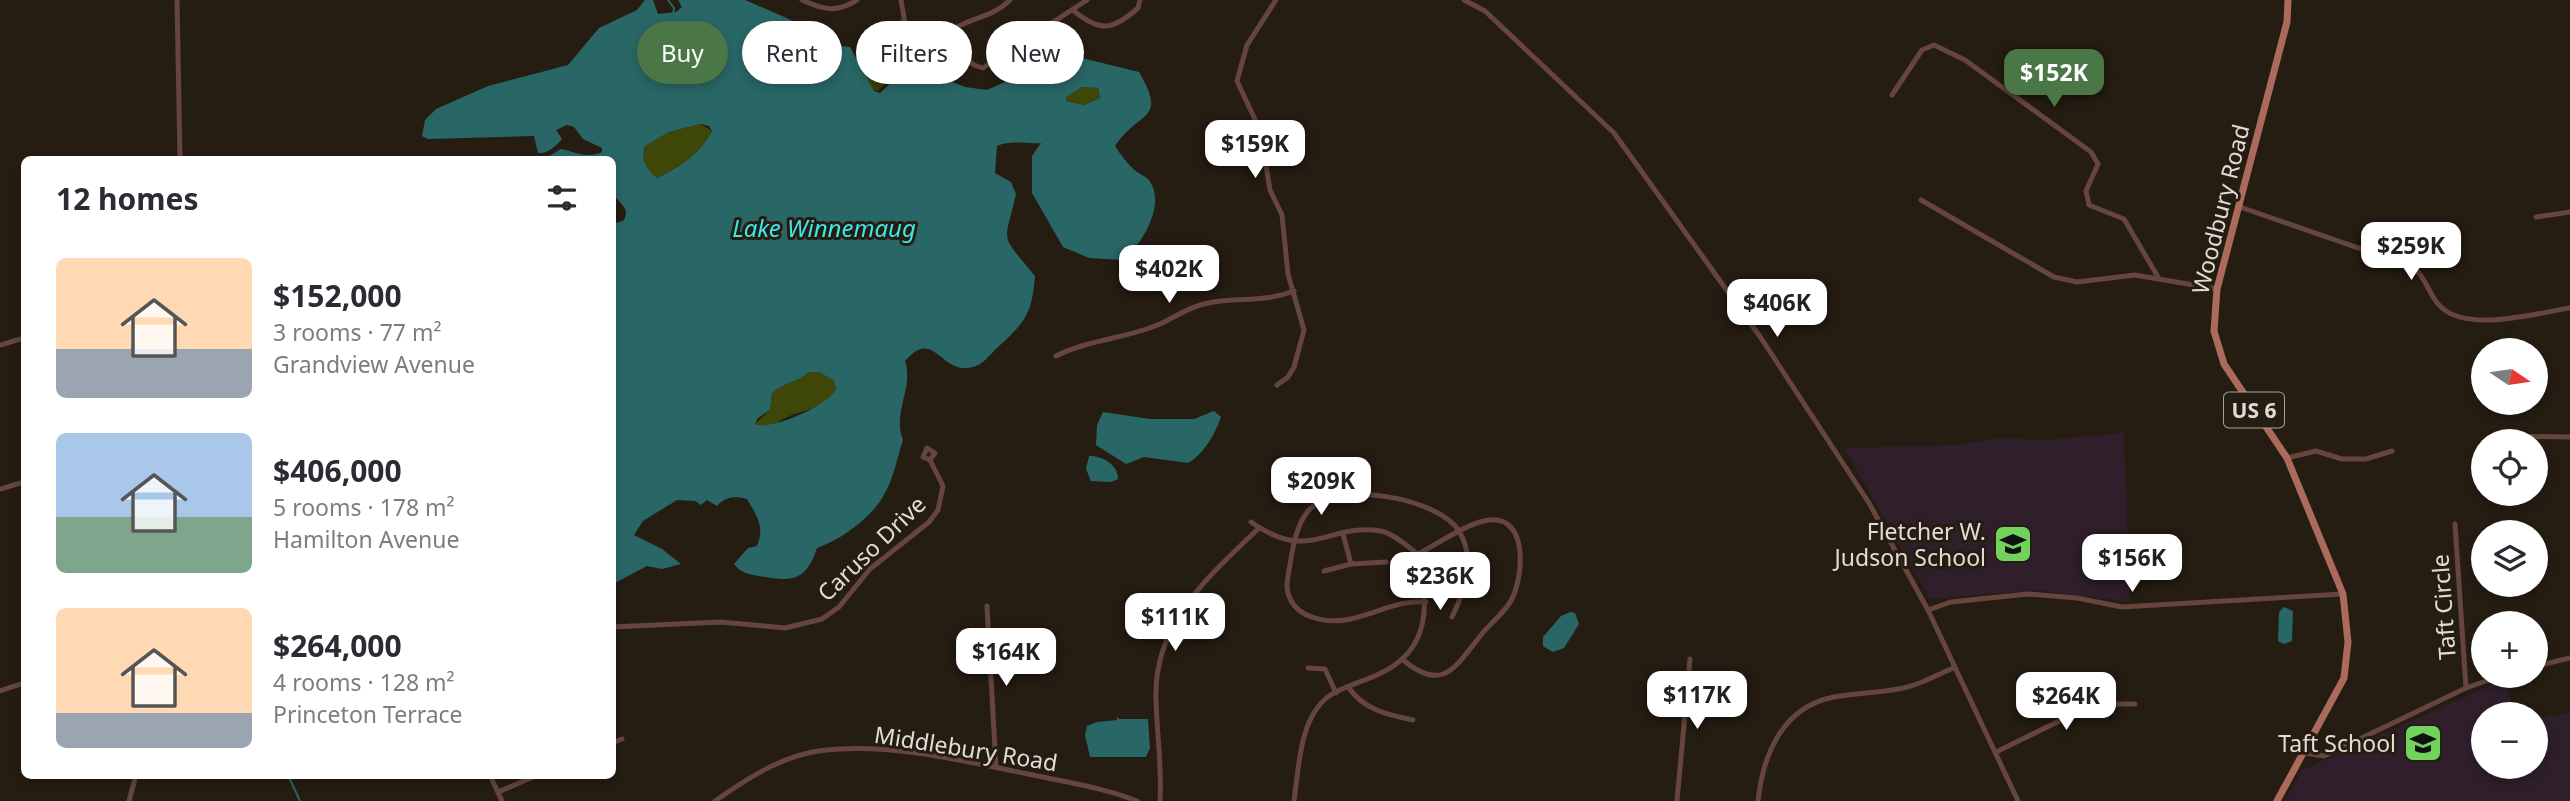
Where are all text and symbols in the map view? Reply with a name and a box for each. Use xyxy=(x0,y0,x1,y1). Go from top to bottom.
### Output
chip: Buy xyxy=(637,21,728,84)
chip: Rent xyxy=(742,21,842,84)
chip: Filters xyxy=(856,21,972,84)
chip: New xyxy=(986,21,1084,84)
pin: $152K xyxy=(2005,50,2103,109)
text: $152K xyxy=(2020,56,2088,88)
pin: $159K xyxy=(1206,120,1304,180)
street label: Woodbury Road xyxy=(2183,121,2257,297)
text: $159K xyxy=(1221,127,1289,159)
text: 12 homes xyxy=(56,178,199,219)
icon: filters xyxy=(543,179,581,217)
water label: Lake Winnemaug xyxy=(732,211,916,244)
pin: $259K xyxy=(2362,222,2460,282)
text: $259K xyxy=(2377,229,2445,261)
pin: $402K xyxy=(1120,246,1218,305)
text: $402K xyxy=(1135,252,1203,284)
text: $152,000 xyxy=(273,275,402,316)
pin: $406K xyxy=(1728,280,1826,339)
icon: home xyxy=(112,286,196,370)
text: $406K xyxy=(1743,286,1811,318)
text: 3 rooms · 77 m² xyxy=(273,316,442,348)
north arrow xyxy=(2471,338,2548,415)
map controls xyxy=(2471,338,2548,779)
text: Grandview Avenue xyxy=(273,348,475,380)
road number: US 6 xyxy=(2224,392,2284,428)
button: locate xyxy=(2471,429,2548,506)
text: $406,000 xyxy=(273,450,402,491)
pin: $209K xyxy=(1272,458,1370,517)
icon: home xyxy=(112,461,196,545)
text: $209K xyxy=(1287,464,1355,496)
street label: Caruso Drive xyxy=(810,488,932,608)
text: 5 rooms · 178 m² xyxy=(273,491,455,523)
place label: Fletcher W. Judson School xyxy=(1833,515,1986,573)
button: layers xyxy=(2471,520,2548,597)
text: Hamilton Avenue xyxy=(273,523,459,555)
school or university icon: Fletcher W. Judson School xyxy=(1992,523,2034,565)
pin: $156K xyxy=(2083,534,2181,594)
text: $156K xyxy=(2098,541,2166,573)
pin: $236K xyxy=(1391,552,1489,612)
street label: Taft Circle xyxy=(2423,553,2463,661)
text: $236K xyxy=(1406,559,1474,591)
pin: $111K xyxy=(1126,594,1224,653)
text: $111K xyxy=(1141,600,1209,632)
button: + xyxy=(2471,611,2548,688)
text: $264,000 xyxy=(273,625,402,666)
pin: $164K xyxy=(957,628,1055,688)
text: $164K xyxy=(972,635,1040,667)
icon: home xyxy=(112,636,196,720)
text: 4 rooms · 128 m² xyxy=(273,666,455,698)
pin: $117K xyxy=(1648,672,1746,731)
pin: $264K xyxy=(2017,672,2115,732)
text: $117K xyxy=(1663,678,1731,710)
text: $264K xyxy=(2032,679,2100,711)
text: Princeton Terrace xyxy=(273,698,463,730)
button: − xyxy=(2471,702,2548,779)
street label: Middlebury Road xyxy=(872,718,1060,778)
school or university icon: Taft School xyxy=(2402,722,2444,764)
place label: Taft School xyxy=(2278,727,2396,759)

